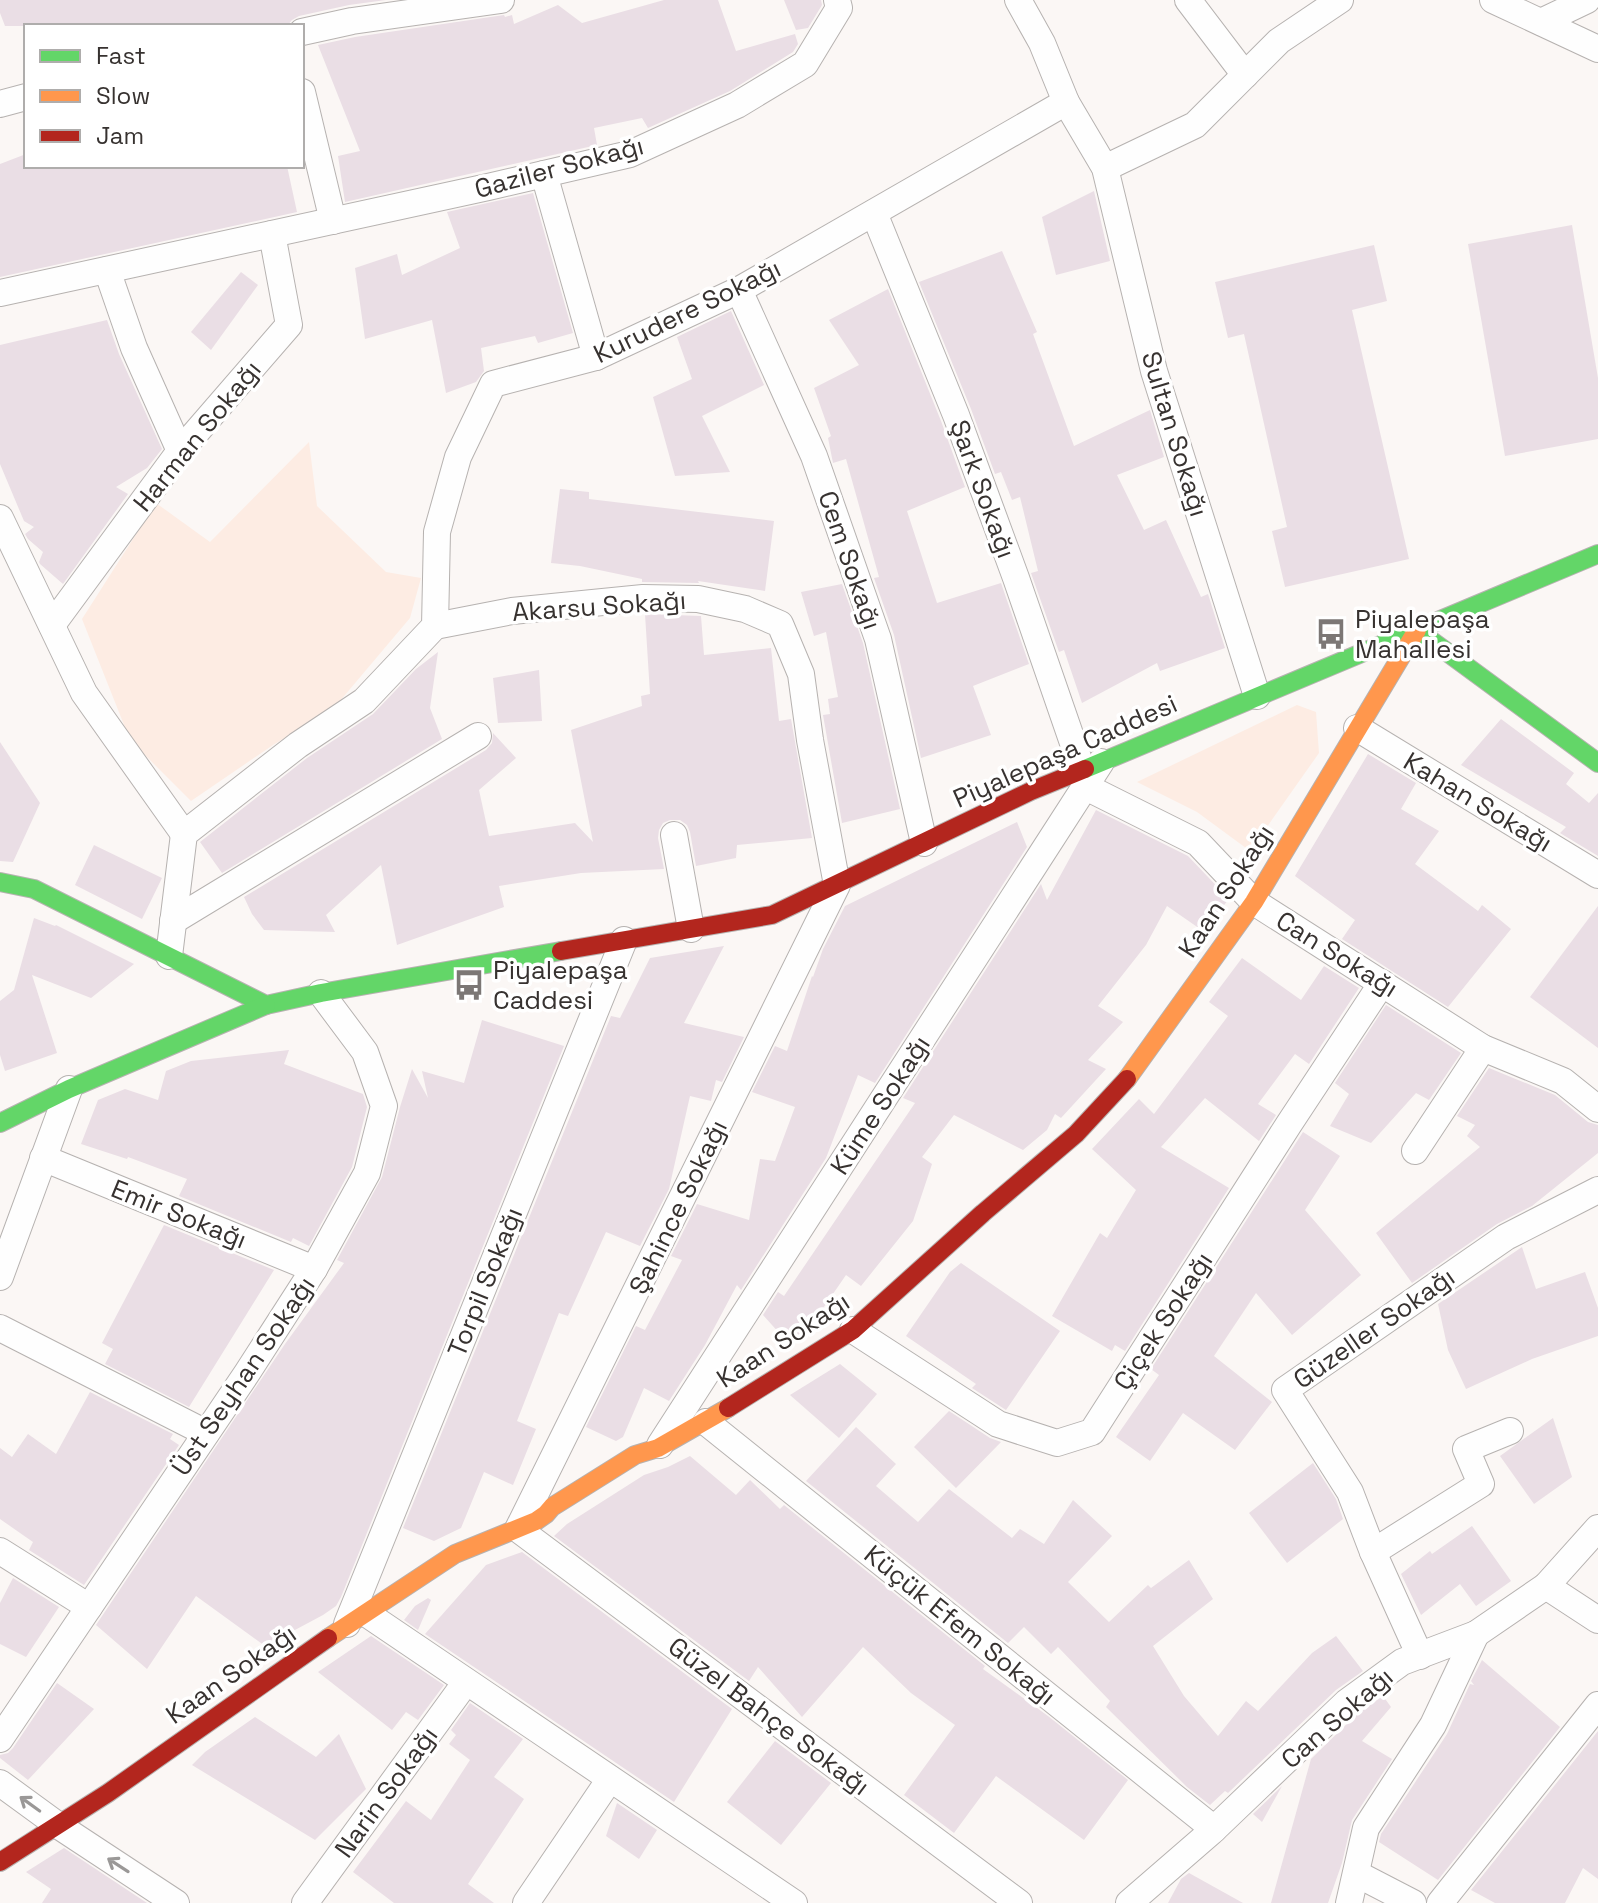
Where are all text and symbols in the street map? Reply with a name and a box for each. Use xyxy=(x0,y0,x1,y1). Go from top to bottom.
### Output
legend xyxy=(24,24,304,168)
text: Fast xyxy=(96,40,146,71)
text: Slow xyxy=(96,80,150,111)
text: Jam xyxy=(96,120,144,151)
street label: Gaziler Sokağı xyxy=(471,128,647,206)
street label: Kurudere Sokağı xyxy=(588,251,786,371)
street label: Sultan Sokağı xyxy=(1134,347,1216,521)
street label: Harman Sokağı xyxy=(126,353,268,519)
street label: Şark Sokağı xyxy=(942,415,1024,563)
street label: Cem Sokağı xyxy=(810,486,890,634)
street label: Akarsu Sokağı xyxy=(511,583,687,629)
place label: Piyalepaşa Mahallesi xyxy=(1355,602,1490,666)
bus stop icon: Piyalepaşa Mahallesi xyxy=(1314,617,1348,651)
street label: Piyalepaşa Caddesi xyxy=(948,686,1182,816)
street label: Kahan Sokağı xyxy=(1397,744,1559,860)
street label: Kaan Sokağı xyxy=(1170,818,1282,964)
street label: Can Sokağı xyxy=(1270,903,1404,1005)
place label: Piyalepaşa Caddesi xyxy=(493,953,628,1017)
bus stop icon: Piyalepaşa Caddesi xyxy=(452,968,486,1002)
street label: Küme Sokağı xyxy=(822,1029,938,1181)
street label: Şahince Sokağı xyxy=(621,1114,735,1300)
street label: Emir Sokağı xyxy=(106,1171,252,1257)
street label: Torpil Sokağı xyxy=(440,1202,530,1362)
street label: Çiçek Sokağı xyxy=(1106,1245,1220,1397)
street label: Güzeller Sokağı xyxy=(1287,1260,1461,1396)
street label: Üst Seyhan Sokağı xyxy=(164,1270,322,1482)
street label: Kaan Sokağı xyxy=(710,1284,856,1396)
street label: Küçük Efem Sokağı xyxy=(857,1537,1063,1713)
street label: Kaan Sokağı xyxy=(159,1617,303,1731)
street label: Güzel Bahçe Sokağı xyxy=(661,1629,877,1803)
street label: Can Sokağı xyxy=(1274,1660,1400,1776)
street label: Narin Sokağı xyxy=(327,1720,445,1864)
one-way arrow xyxy=(19,1796,41,1813)
one-way arrow xyxy=(107,1856,129,1873)

